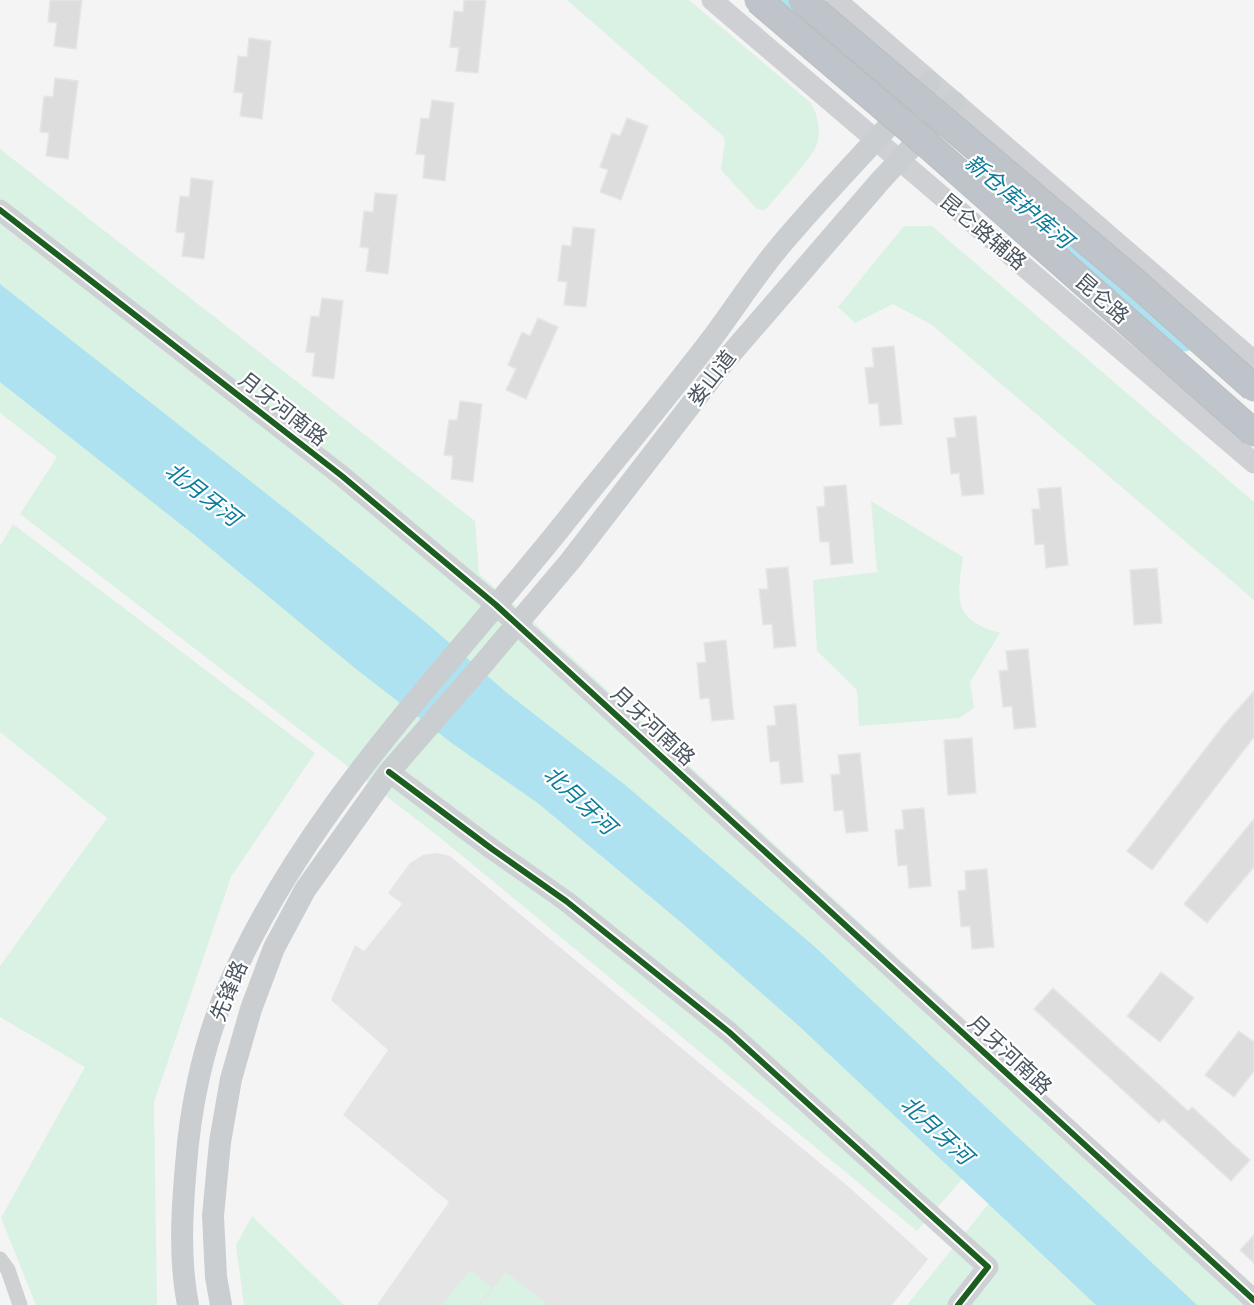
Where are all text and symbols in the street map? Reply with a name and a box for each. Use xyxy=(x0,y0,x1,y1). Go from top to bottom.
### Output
water label: 新仓库护库河 xyxy=(959,149,1080,257)
street label: 昆仑路辅路 xyxy=(934,189,1031,276)
street label: 昆仑路 xyxy=(1070,269,1134,329)
street label: 娄山道 xyxy=(683,346,742,411)
street label: 月牙河南路 xyxy=(234,367,332,452)
water label: 北月牙河 xyxy=(159,457,248,535)
street label: 月牙河南路 xyxy=(606,681,700,771)
water label: 北月牙河 xyxy=(538,761,623,844)
street label: 先锋路 xyxy=(206,957,253,1025)
street label: 月牙河南路 xyxy=(963,1010,1057,1100)
water label: 北月牙河 xyxy=(895,1091,980,1174)

